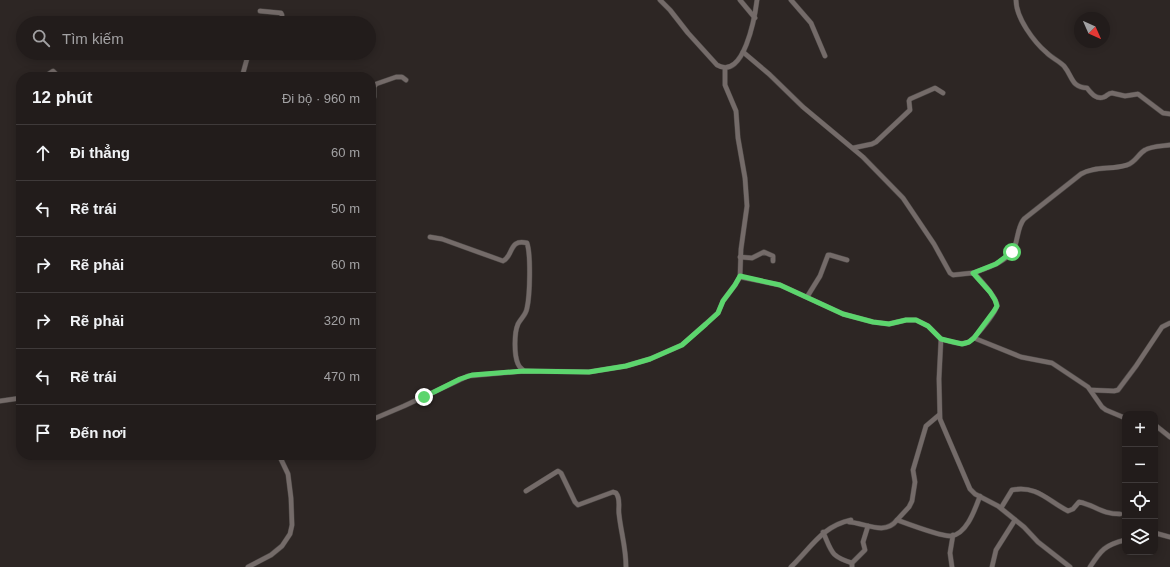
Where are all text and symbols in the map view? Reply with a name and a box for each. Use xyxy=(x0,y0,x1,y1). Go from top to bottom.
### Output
north arrow xyxy=(1074,12,1110,48)
search box xyxy=(16,16,376,60)
icon: search xyxy=(30,27,52,49)
text: Tìm kiếm xyxy=(62,30,124,47)
text: 12 phút xyxy=(32,88,92,107)
text: Đi bộ · 960 m xyxy=(282,91,360,106)
icon: ahead xyxy=(32,142,54,164)
text: Đi thẳng xyxy=(70,144,130,161)
text: 60 m xyxy=(331,145,360,160)
icon: left xyxy=(32,198,54,220)
text: Rẽ trái xyxy=(70,200,117,217)
text: 50 m xyxy=(331,201,360,216)
route start xyxy=(1003,243,1021,261)
icon: right xyxy=(32,254,54,276)
text: Rẽ phải xyxy=(70,256,124,273)
text: 60 m xyxy=(331,257,360,272)
icon: right xyxy=(32,310,54,332)
text: Rẽ phải xyxy=(70,312,124,329)
text: 320 m xyxy=(324,313,360,328)
icon: left xyxy=(32,366,54,388)
text: Rẽ trái xyxy=(70,368,117,385)
text: 470 m xyxy=(324,369,360,384)
route end xyxy=(415,388,433,406)
map controls xyxy=(1122,411,1158,555)
button: + xyxy=(1122,411,1158,447)
icon: arrive xyxy=(32,422,54,444)
text: Đến nơi xyxy=(70,424,127,441)
button: − xyxy=(1122,447,1158,483)
button: locate xyxy=(1122,483,1158,519)
button: layers xyxy=(1122,519,1158,555)

